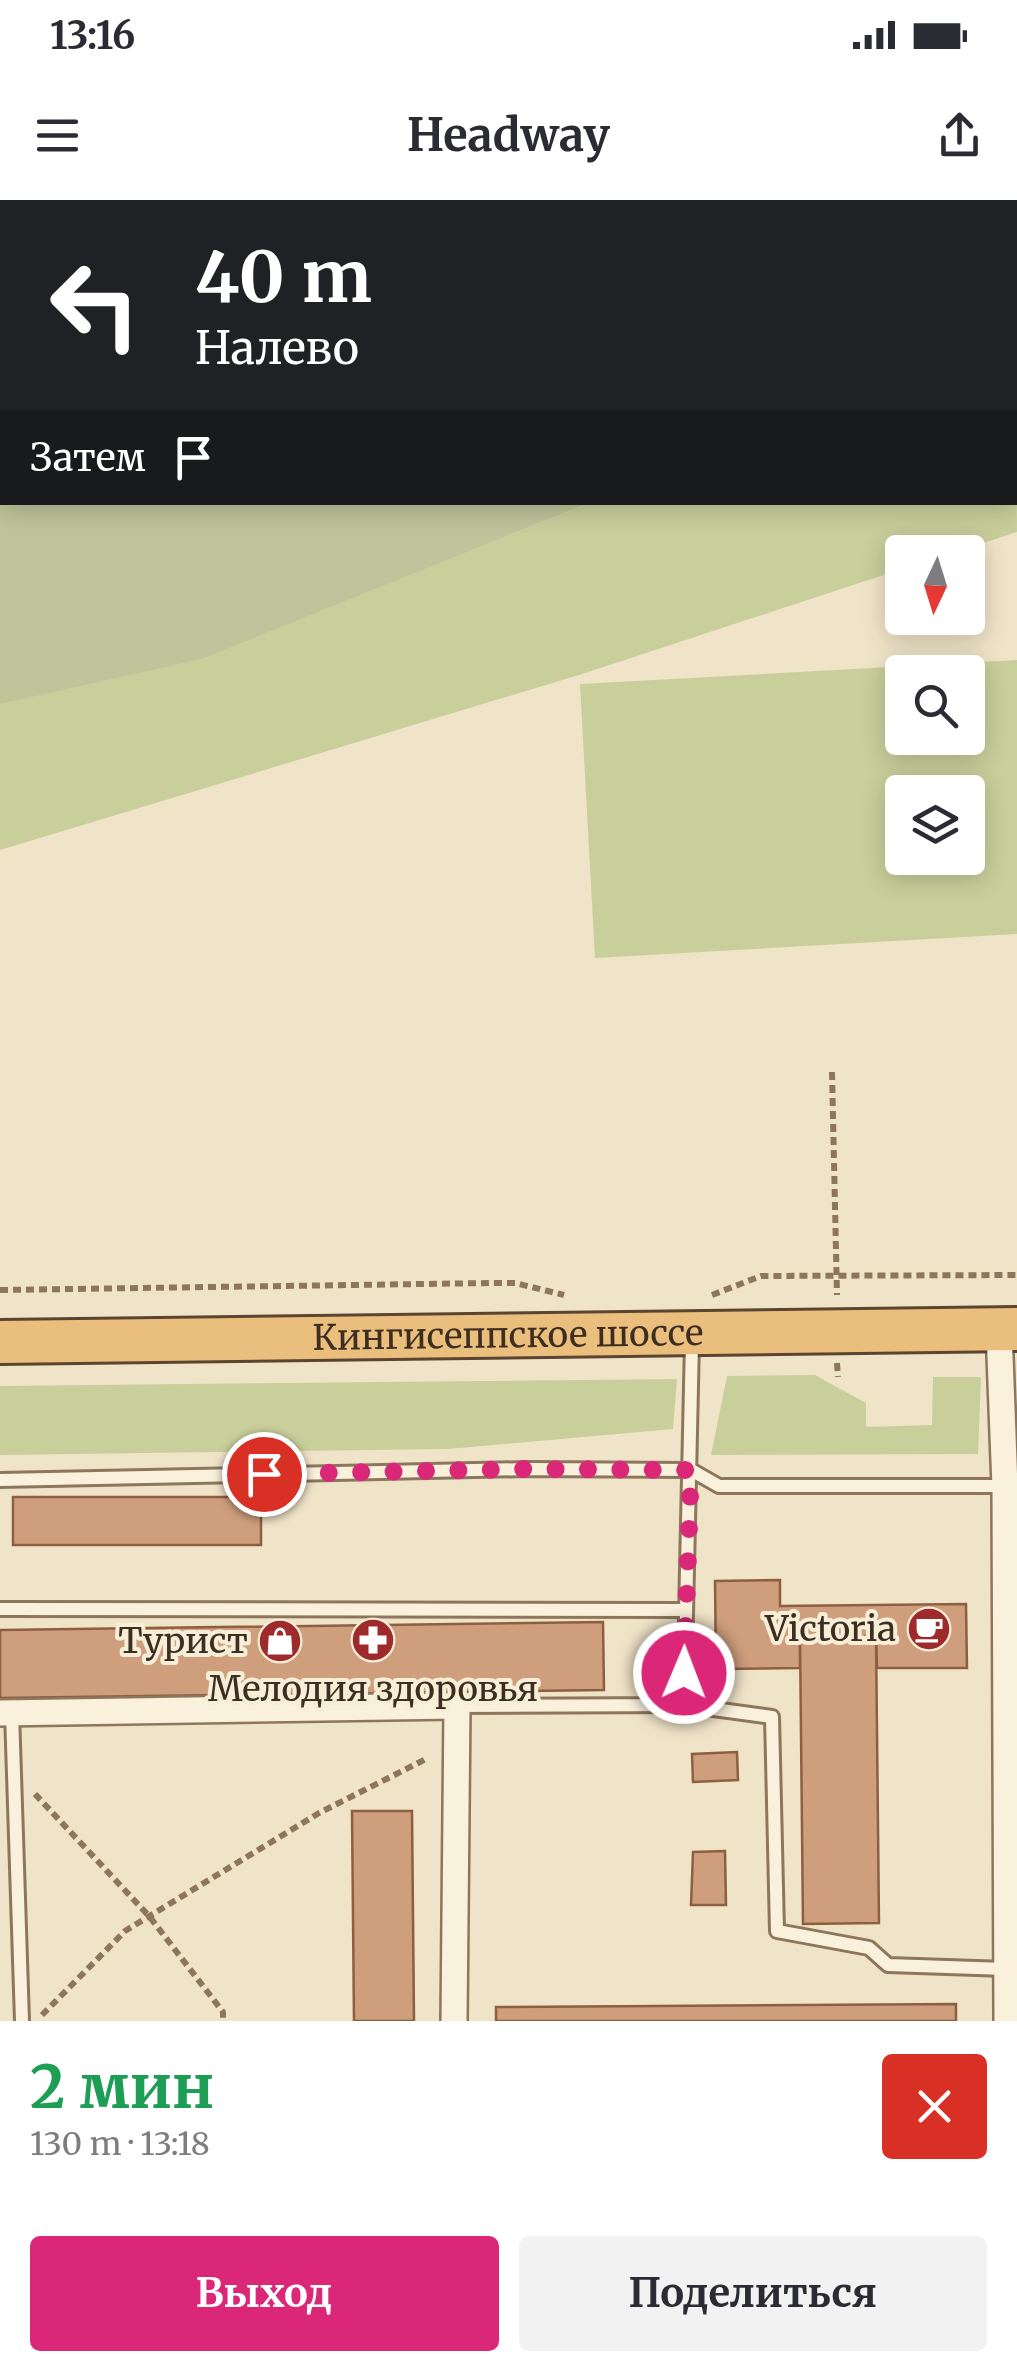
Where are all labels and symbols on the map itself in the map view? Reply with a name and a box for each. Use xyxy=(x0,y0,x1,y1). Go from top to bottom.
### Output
north arrow xyxy=(885,535,985,635)
street label: Кингисеппское шоссе xyxy=(312,1311,704,1360)
pin xyxy=(222,1432,307,1517)
cafe icon: Victoria xyxy=(906,1606,952,1652)
place label: Victoria xyxy=(764,1607,896,1651)
pharmacy icon: Мелодия здоровья xyxy=(350,1617,396,1663)
shop icon: Турист xyxy=(257,1618,303,1664)
place label: Турист xyxy=(118,1619,248,1663)
position arrow xyxy=(632,1621,736,1725)
place label: Мелодия здоровья xyxy=(208,1667,538,1711)

